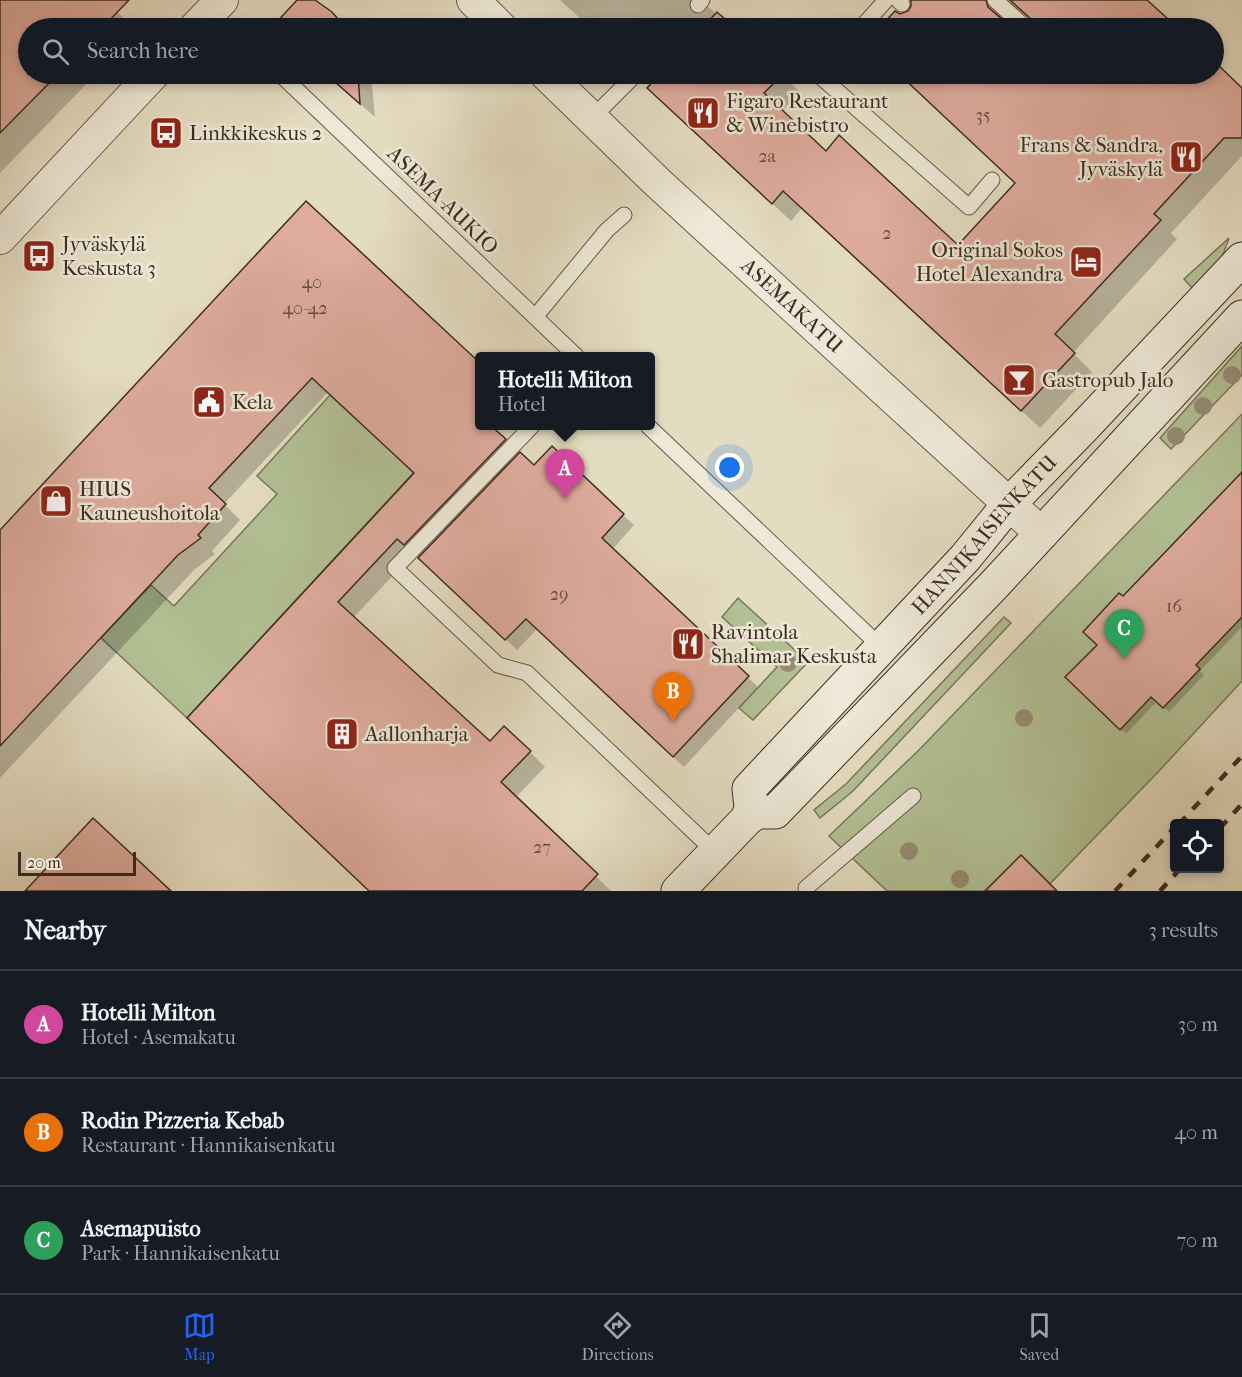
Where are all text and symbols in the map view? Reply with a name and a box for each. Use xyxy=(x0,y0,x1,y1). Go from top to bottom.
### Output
search box xyxy=(18,18,1224,84)
icon: search xyxy=(39,35,72,68)
text: Search here xyxy=(87,38,199,64)
place label: Figaro Restaurant & Winebistro xyxy=(726,89,889,137)
restaurant icon: Figaro Restaurant & Winebistro xyxy=(685,95,721,131)
house number: 35 xyxy=(975,105,991,126)
bus stop icon: Linkkikeskus 2 xyxy=(148,115,184,151)
place label: Linkkikeskus 2 xyxy=(189,121,322,145)
place label: Frans & Sandra, Jyväskylä xyxy=(1020,133,1163,181)
restaurant icon: Frans & Sandra, Jyväskylä xyxy=(1168,139,1204,175)
street label: ASEMA-AUKIO xyxy=(382,140,503,259)
house number: 2a xyxy=(758,146,776,167)
house number: 2 xyxy=(882,223,892,244)
place label: Jyväskylä Keskusta 3 xyxy=(60,232,156,280)
bus stop icon: Jyväskylä Keskusta 3 xyxy=(21,238,57,274)
place label: Original Sokos Hotel Alexandra xyxy=(916,238,1063,286)
hotel icon: Original Sokos Hotel Alexandra xyxy=(1068,244,1104,280)
street label: ASEMAKATU xyxy=(736,253,848,358)
house number: 40 xyxy=(302,272,322,293)
house number: 40-42 xyxy=(282,298,328,319)
popup xyxy=(475,352,655,430)
bar icon: Gastropub Jalo xyxy=(1001,362,1037,398)
text: Hotelli Milton xyxy=(498,367,632,393)
place label: Gastropub Jalo xyxy=(1042,368,1173,392)
public building icon: Kela xyxy=(191,384,227,420)
place label: Kela xyxy=(232,390,273,414)
text: Hotel xyxy=(498,393,546,416)
pin: A xyxy=(546,450,584,499)
street label: HANNIKAISENKATU xyxy=(907,450,1062,619)
your location xyxy=(715,453,744,482)
place label: HIUS Kauneushoitola xyxy=(79,477,220,525)
shop icon: HIUS Kauneushoitola xyxy=(38,483,74,519)
house number: 29 xyxy=(550,584,568,605)
house number: 16 xyxy=(1166,596,1182,617)
pin: C xyxy=(1104,610,1144,659)
place label: Ravintola Shalimar Keskusta xyxy=(711,620,877,668)
restaurant icon: Ravintola Shalimar Keskusta xyxy=(670,626,706,662)
pin: B xyxy=(654,672,692,722)
building icon: Aallonharja xyxy=(324,716,360,752)
place label: Aallonharja xyxy=(364,722,469,746)
map controls xyxy=(1170,819,1224,873)
button: locate xyxy=(1170,819,1224,873)
house number: 27 xyxy=(533,837,551,858)
scale bar xyxy=(18,849,136,876)
text: 20 m xyxy=(27,853,61,872)
text: Nearby xyxy=(24,915,106,946)
text: 3 results xyxy=(1149,919,1218,942)
text: Hotelli Milton xyxy=(81,1000,215,1026)
text: A xyxy=(37,1013,50,1036)
text: 30 m xyxy=(1178,1013,1218,1036)
text: Hotel · Asemakatu xyxy=(81,1026,236,1049)
text: Rodin Pizzeria Kebab xyxy=(81,1108,284,1134)
text: B xyxy=(37,1121,50,1144)
text: 40 m xyxy=(1174,1121,1218,1144)
text: Restaurant · Hannikaisenkatu xyxy=(81,1134,336,1157)
text: Asemapuisto xyxy=(81,1216,201,1242)
text: C xyxy=(37,1229,50,1252)
text: 70 m xyxy=(1176,1229,1218,1252)
text: Park · Hannikaisenkatu xyxy=(81,1242,280,1265)
tab: Map xyxy=(183,1309,216,1364)
tab: Directions xyxy=(582,1309,654,1364)
tab: Saved xyxy=(1019,1309,1059,1364)

